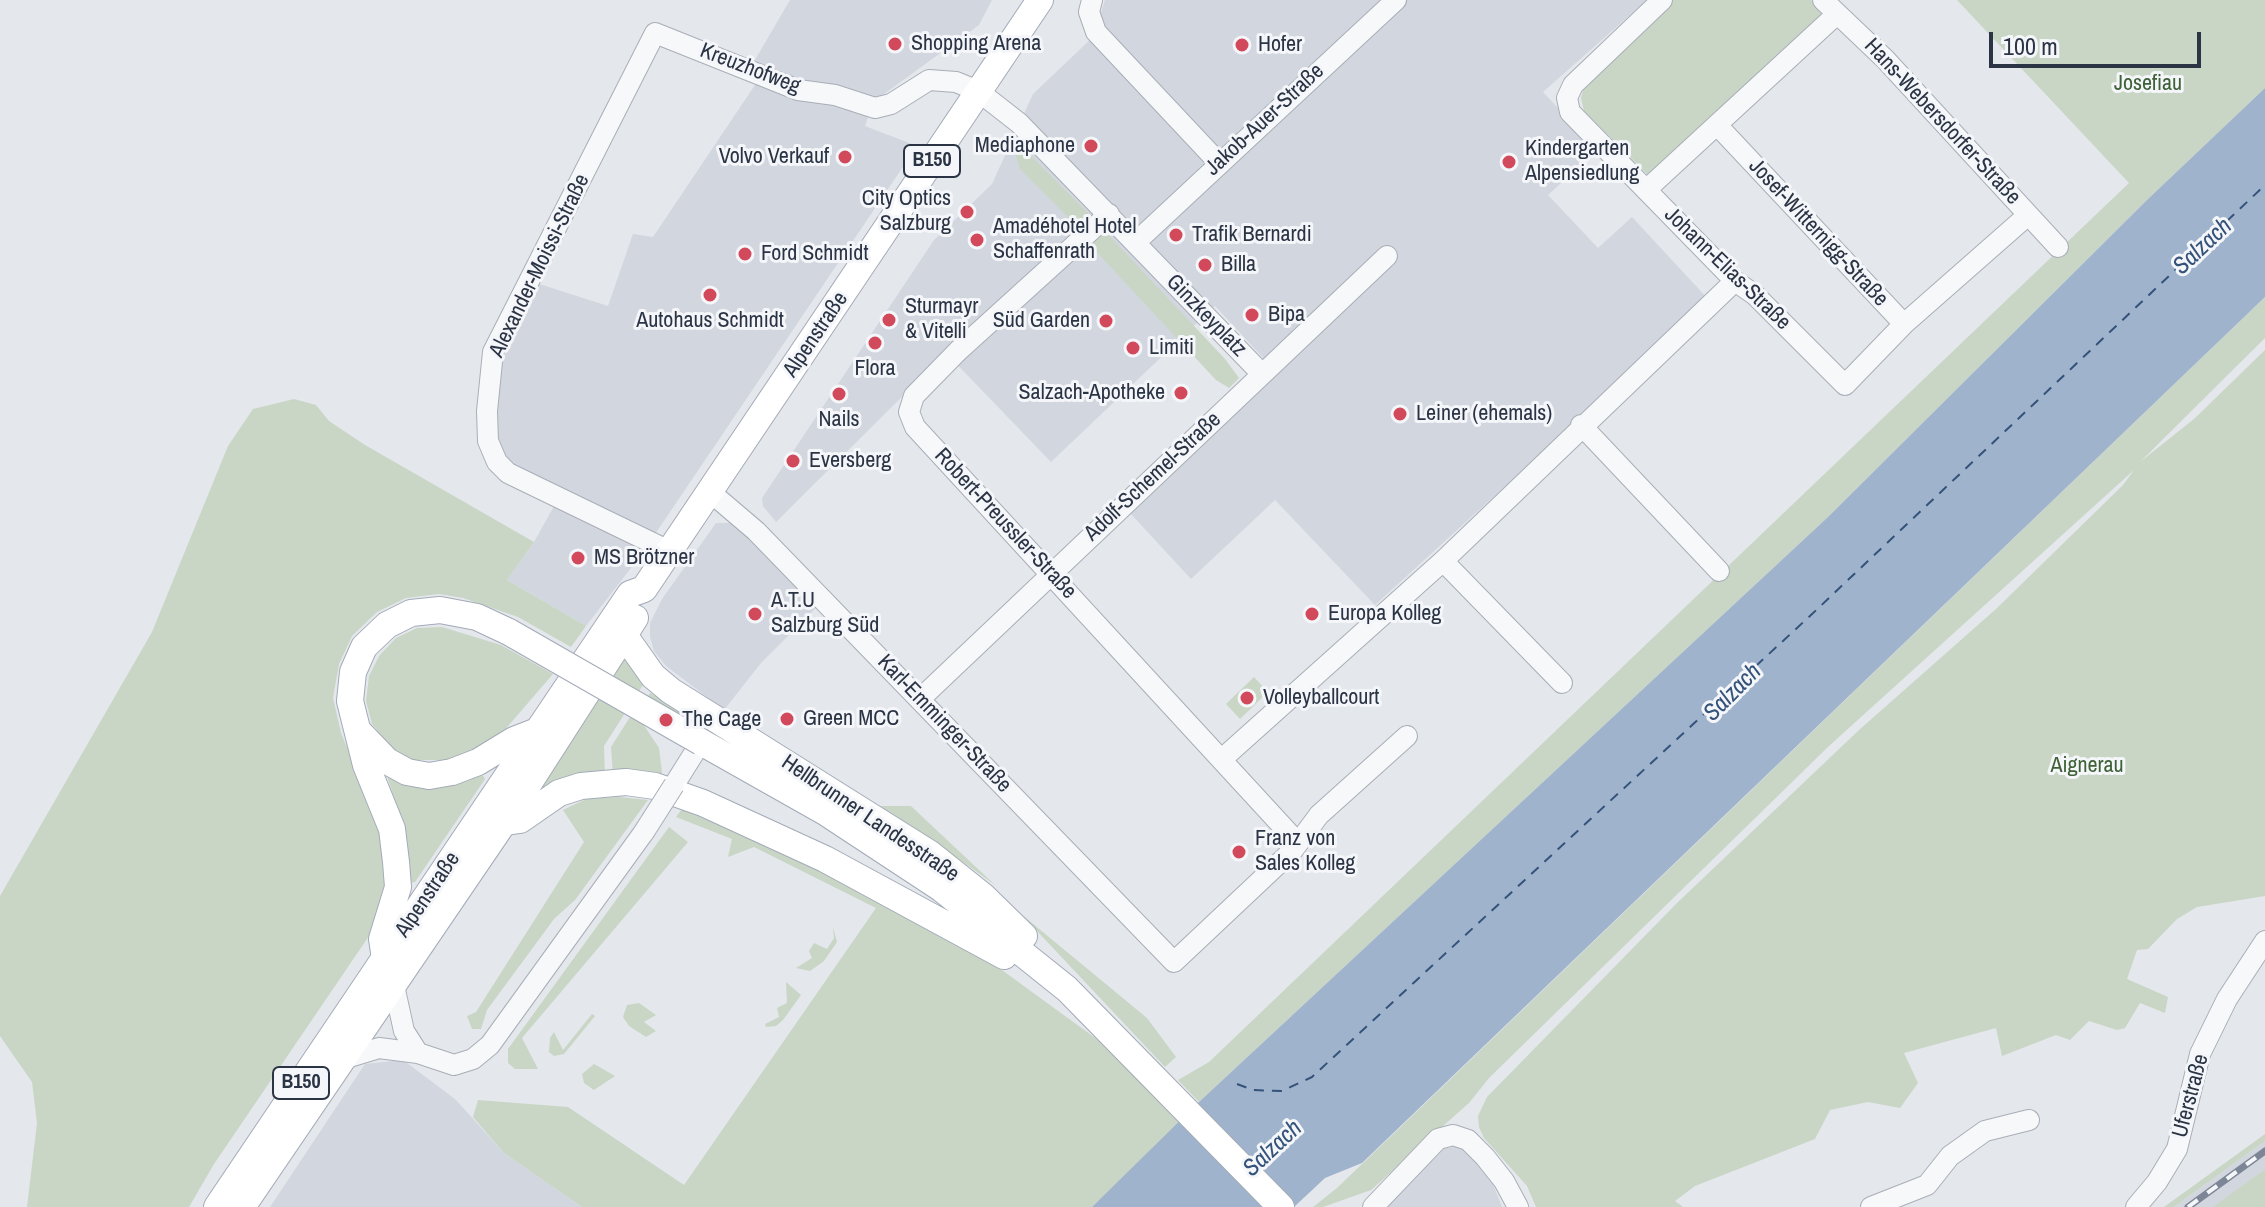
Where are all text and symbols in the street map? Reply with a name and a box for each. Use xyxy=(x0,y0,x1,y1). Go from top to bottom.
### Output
scale bar xyxy=(1993,16,2205,66)
text: 100 m xyxy=(2003,30,2058,62)
place label: Shopping Arena xyxy=(911,31,1041,57)
place label: Hofer xyxy=(1258,32,1302,58)
street label: Hans-Webersdorfer-Straße xyxy=(1858,34,2026,210)
marker: Shopping Arena xyxy=(886,35,904,53)
marker: Hofer xyxy=(1233,36,1251,54)
street label: Kreuzhofweg xyxy=(696,38,804,100)
street label: Jakob-Auer-Straße xyxy=(1200,58,1330,182)
park label: Josefiau xyxy=(2114,71,2182,97)
place label: Mediaphone xyxy=(975,133,1075,159)
place label: Kindergarten Alpensiedlung xyxy=(1525,136,1639,188)
marker: Mediaphone xyxy=(1082,137,1100,155)
place label: Volvo Verkauf xyxy=(719,144,829,170)
road number: B150 xyxy=(904,145,960,177)
marker: Volvo Verkauf xyxy=(836,148,854,166)
marker: Kindergarten Alpensiedlung xyxy=(1500,153,1518,171)
street label: Josef-Witternigg-Straße xyxy=(1743,154,1893,312)
street label: Alexander-Moissi-Straße xyxy=(484,170,596,362)
place label: City Optics Salzburg xyxy=(862,186,951,238)
street label: Johann-Elias-Straße xyxy=(1658,202,1796,336)
marker: City Optics Salzburg xyxy=(958,203,976,221)
water label: Salzach xyxy=(2168,213,2238,281)
place label: Amadéhotel Hotel Schaffenrath xyxy=(993,214,1136,266)
place label: Trafik Bernardi xyxy=(1192,222,1312,248)
marker: Trafik Bernardi xyxy=(1167,226,1185,244)
marker: Amadéhotel Hotel Schaffenrath xyxy=(968,231,986,249)
place label: Ford Schmidt xyxy=(761,241,868,267)
marker: Ford Schmidt xyxy=(736,245,754,263)
place label: Billa xyxy=(1221,252,1256,278)
marker: Billa xyxy=(1196,256,1214,274)
street label: Ginzkeyplatz xyxy=(1160,269,1252,363)
marker: Autohaus Schmidt xyxy=(701,286,719,304)
street label: Alpenstraße xyxy=(778,287,854,383)
place label: Sturmayr & Vitelli xyxy=(905,294,978,346)
place label: Bipa xyxy=(1268,302,1305,328)
marker: Bipa xyxy=(1243,306,1261,324)
place label: Autohaus Schmidt xyxy=(636,308,784,334)
place label: Süd Garden xyxy=(993,308,1090,334)
marker: Sturmayr & Vitelli xyxy=(880,311,898,329)
marker: Süd Garden xyxy=(1097,312,1115,330)
marker: Flora xyxy=(866,334,884,352)
place label: Limiti xyxy=(1149,335,1194,361)
marker: Limiti xyxy=(1124,339,1142,357)
place label: Flora xyxy=(854,356,896,382)
place label: Salzach-Apotheke xyxy=(1019,380,1165,406)
marker: Salzach-Apotheke xyxy=(1172,384,1190,402)
marker: Nails xyxy=(830,385,848,403)
place label: Leiner (ehemals) xyxy=(1416,401,1552,427)
marker: Leiner (ehemals) xyxy=(1391,405,1409,423)
place label: Nails xyxy=(818,407,860,433)
street label: Adolf-Schemel-Straße xyxy=(1079,407,1227,547)
street label: Robert-Preussler-Straße xyxy=(928,443,1082,605)
place label: Eversberg xyxy=(809,448,891,474)
marker: Eversberg xyxy=(784,452,802,470)
place label: MS Brötzner xyxy=(594,545,694,571)
marker: MS Brötzner xyxy=(569,549,587,567)
place label: A.T.U Salzburg Süd xyxy=(771,588,879,640)
place label: Europa Kolleg xyxy=(1328,601,1441,627)
marker: A.T.U Salzburg Süd xyxy=(746,605,764,623)
marker: Europa Kolleg xyxy=(1303,605,1321,623)
street label: Karl-Emminger-Straße xyxy=(871,650,1017,798)
water label: Salzach xyxy=(1698,658,1768,728)
place label: Volleyballcourt xyxy=(1263,685,1379,711)
marker: Volleyballcourt xyxy=(1238,689,1256,707)
place label: Green MCC xyxy=(803,706,899,732)
place label: The Cage xyxy=(682,707,761,733)
marker: Green MCC xyxy=(778,710,796,728)
marker: The Cage xyxy=(657,711,675,729)
street label: Hellbrunner Landesstraße xyxy=(776,750,964,888)
park label: Aignerau xyxy=(2050,753,2124,779)
place label: Franz von Sales Kolleg xyxy=(1255,826,1355,878)
marker: Franz von Sales Kolleg xyxy=(1230,843,1248,861)
street label: Alpenstraße xyxy=(390,847,466,943)
street label: Uferstraße xyxy=(2167,1051,2215,1141)
road number: B150 xyxy=(273,1067,329,1099)
water label: Salzach xyxy=(1238,1115,1308,1183)

